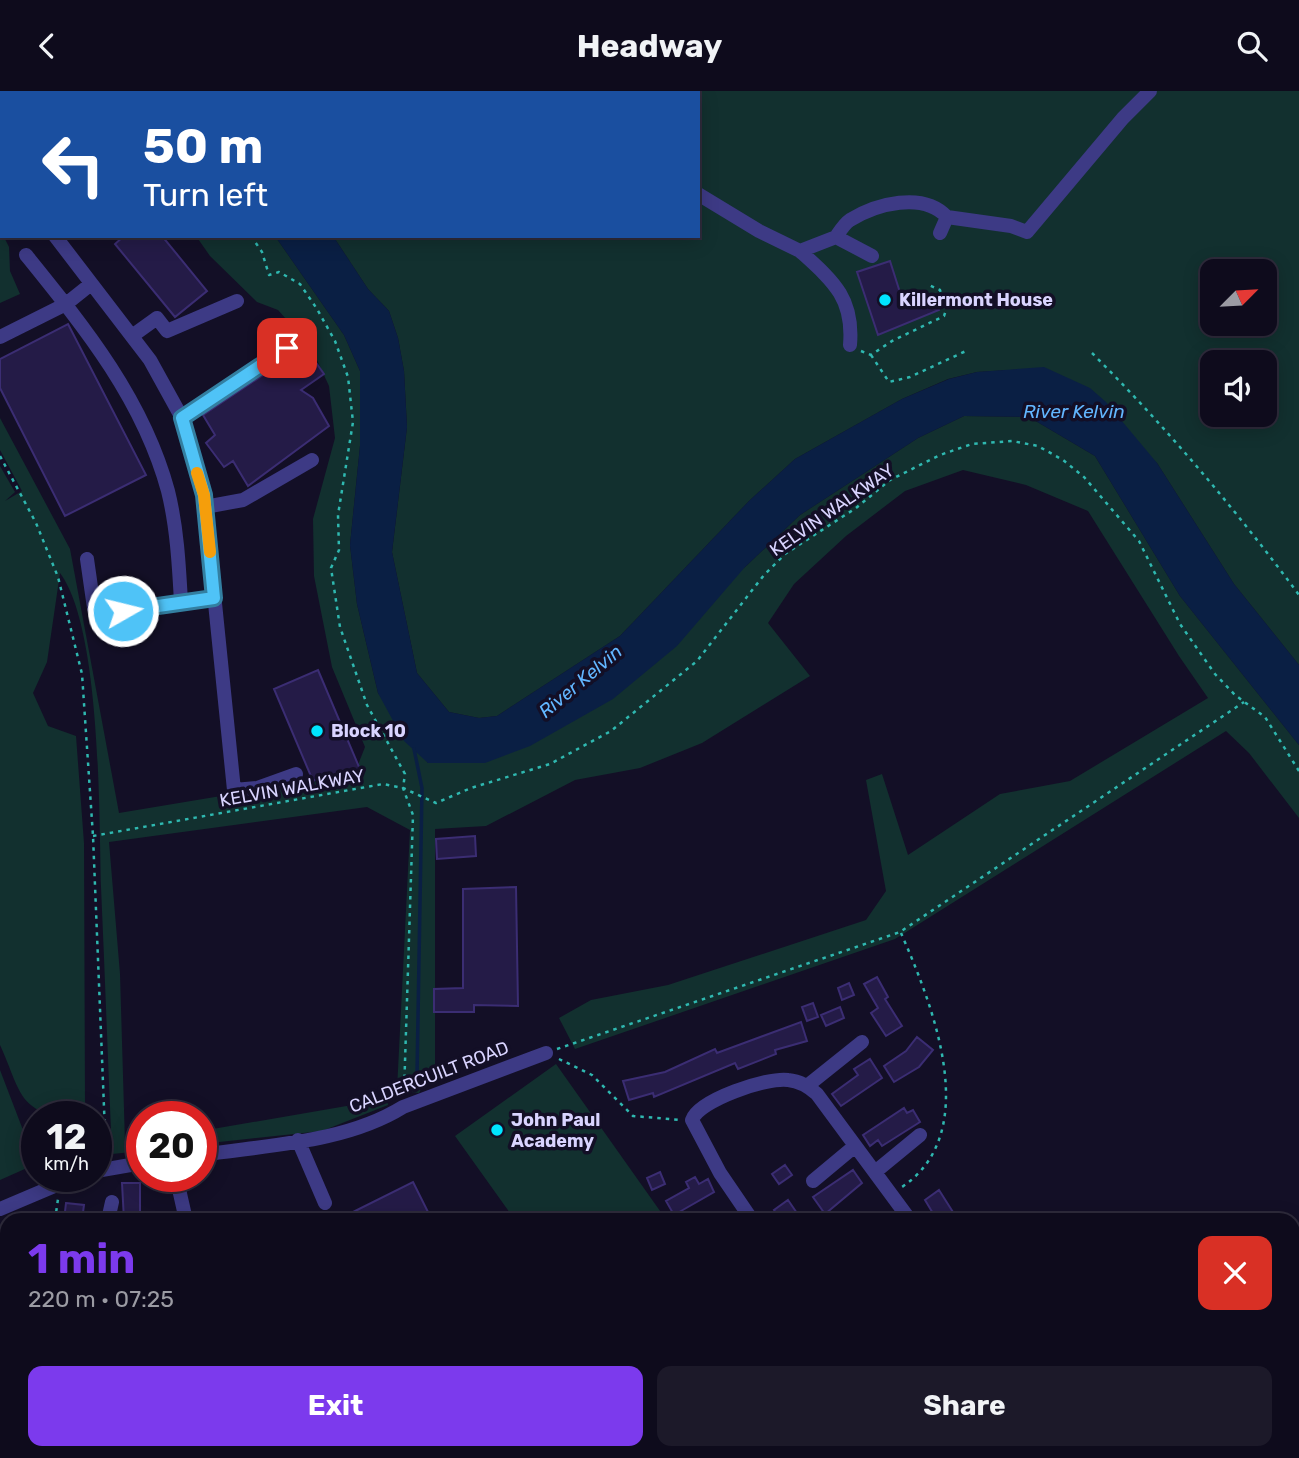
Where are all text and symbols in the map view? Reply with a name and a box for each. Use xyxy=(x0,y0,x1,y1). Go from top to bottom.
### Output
icon: back xyxy=(28,27,66,65)
text: Headway xyxy=(577,27,722,65)
icon: search xyxy=(1233,27,1271,65)
text: 50 m xyxy=(143,117,263,175)
icon: left xyxy=(28,119,119,210)
text: Turn left xyxy=(143,176,268,214)
north arrow xyxy=(1200,259,1278,336)
map controls xyxy=(1200,259,1277,427)
place label: Killermont House xyxy=(899,289,1053,311)
marker: Killermont House xyxy=(877,292,893,308)
pin xyxy=(257,318,317,378)
icon: arrive xyxy=(268,329,306,367)
button: sound xyxy=(1200,350,1277,427)
water label: River Kelvin xyxy=(1023,400,1125,423)
street label: KELVIN WALKWAY xyxy=(766,459,899,561)
position arrow xyxy=(86,574,160,648)
water label: River Kelvin xyxy=(534,640,627,723)
place label: Block 10 xyxy=(331,720,406,742)
marker: Block 10 xyxy=(309,723,325,739)
street label: KELVIN WALKWAY xyxy=(218,764,367,812)
street label: CALDERCUILT ROAD xyxy=(346,1036,512,1118)
speed limit sign: 20 xyxy=(126,1101,217,1192)
place label: John Paul Academy xyxy=(511,1109,600,1152)
text: 12 xyxy=(46,1116,87,1158)
marker: John Paul Academy xyxy=(489,1122,505,1138)
text: km/h xyxy=(44,1153,89,1175)
text: 1 min xyxy=(28,1234,135,1284)
button: close xyxy=(1198,1236,1272,1310)
text: 220 m · 07:25 xyxy=(28,1285,174,1313)
button: Exit xyxy=(28,1366,643,1446)
button: Share xyxy=(657,1366,1272,1446)

